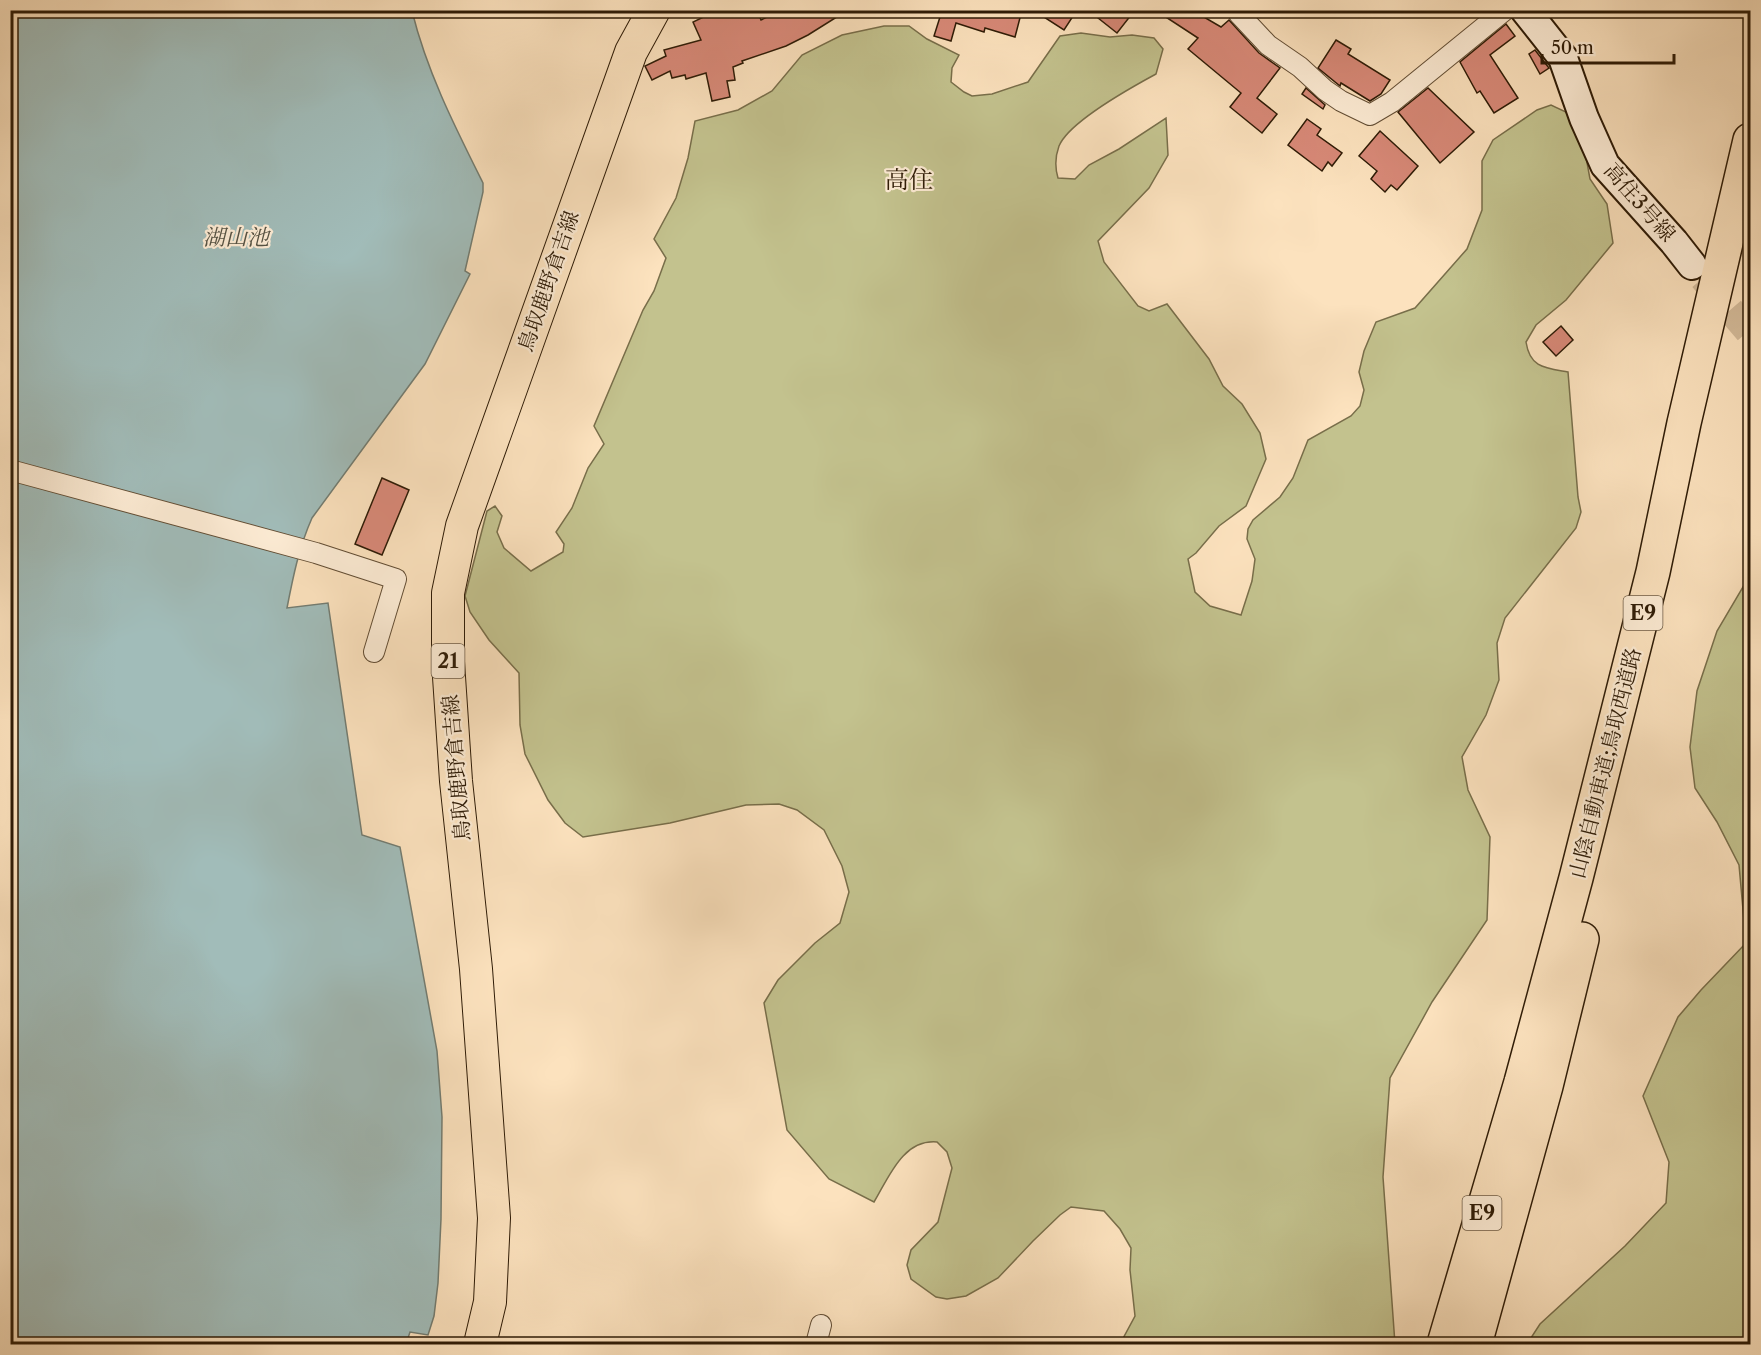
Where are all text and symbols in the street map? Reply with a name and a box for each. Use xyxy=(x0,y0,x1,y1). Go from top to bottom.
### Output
scale bar xyxy=(1542,27,1674,65)
text: 50 m xyxy=(1551,37,1594,59)
street label: 高住3号線 xyxy=(1599,158,1681,246)
district label: 高住 xyxy=(885,165,933,194)
street label: 鳥取鹿野倉吉線 xyxy=(512,207,584,355)
water label: 湖山池 xyxy=(203,224,272,251)
road number: E9 xyxy=(1624,596,1662,630)
road number: 21 xyxy=(432,644,464,678)
street label: 山陰自動車道;鳥取西道路 xyxy=(1564,645,1646,881)
street label: 鳥取鹿野倉吉線 xyxy=(437,694,475,842)
road number: E9 xyxy=(1462,1196,1502,1230)

